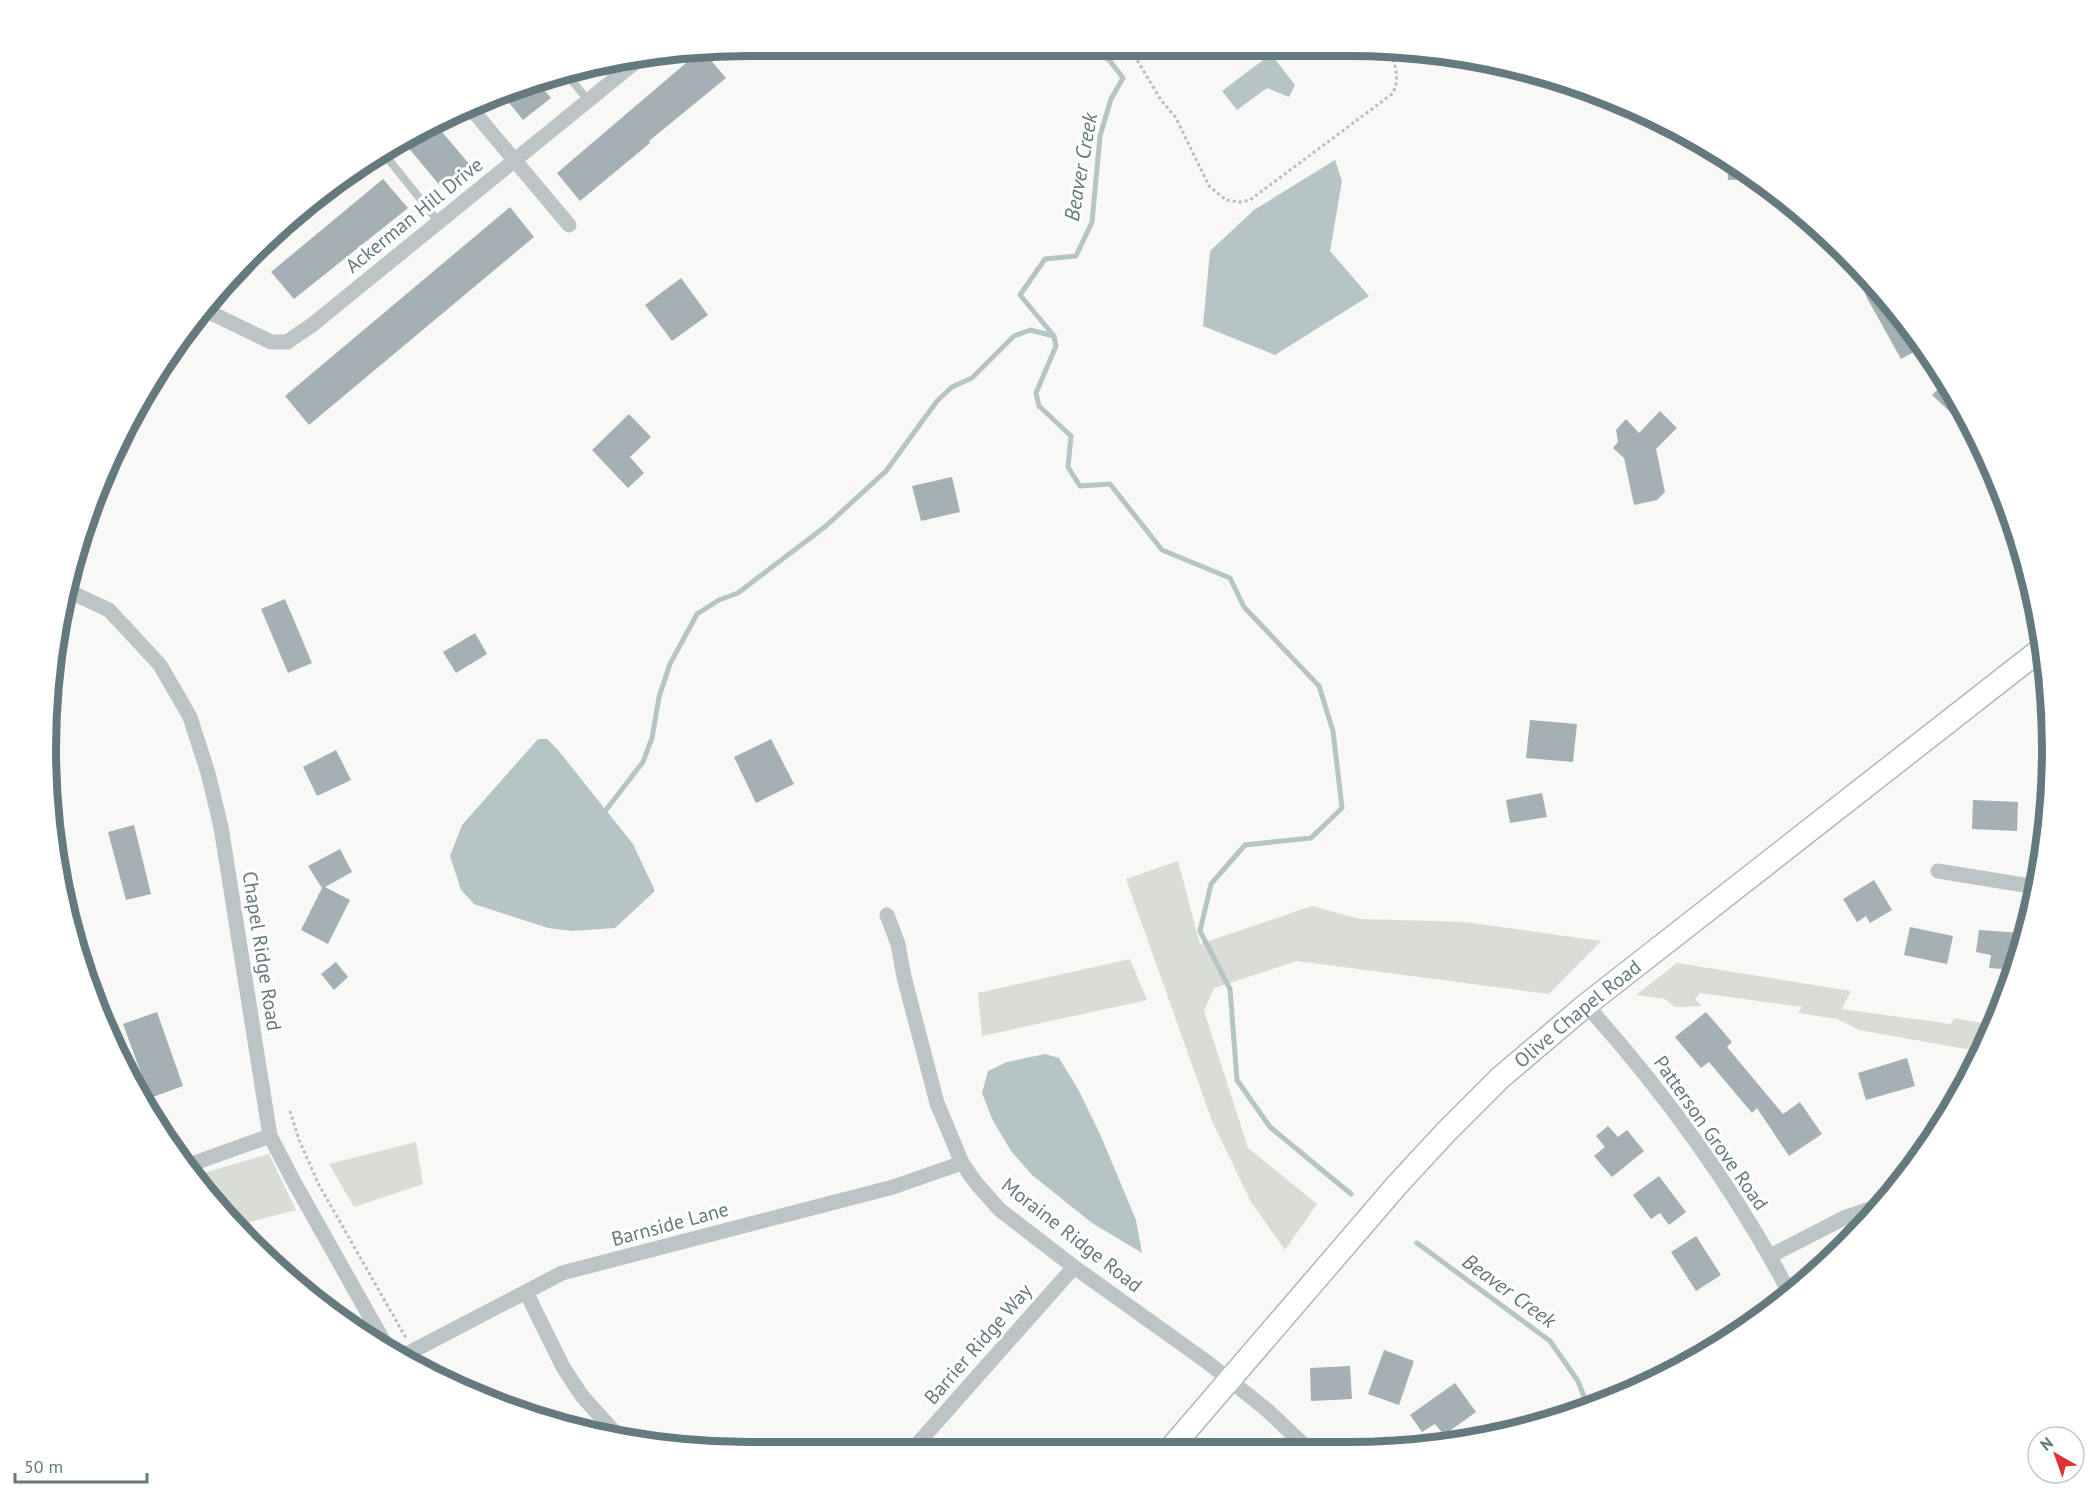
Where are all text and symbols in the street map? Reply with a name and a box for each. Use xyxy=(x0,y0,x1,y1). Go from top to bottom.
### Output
water label: Beaver Creek xyxy=(1058,109,1104,223)
street label: Ackerman Hill Drive xyxy=(340,151,488,279)
street label: Chapel Ridge Road xyxy=(237,869,287,1033)
street label: Olive Chapel Road xyxy=(1509,954,1646,1073)
street label: Patterson Grove Road xyxy=(1648,1051,1774,1215)
street label: Moraine Ridge Road xyxy=(996,1172,1148,1298)
street label: Barnside Lane xyxy=(609,1196,731,1252)
water label: Beaver Creek xyxy=(1457,1248,1563,1335)
street label: Barrier Ridge Way xyxy=(918,1278,1038,1410)
north arrow xyxy=(2026,1425,2086,1485)
text: N xyxy=(2036,1432,2057,1455)
scale bar xyxy=(15,1446,147,1484)
text: 50 m xyxy=(24,1455,63,1478)

